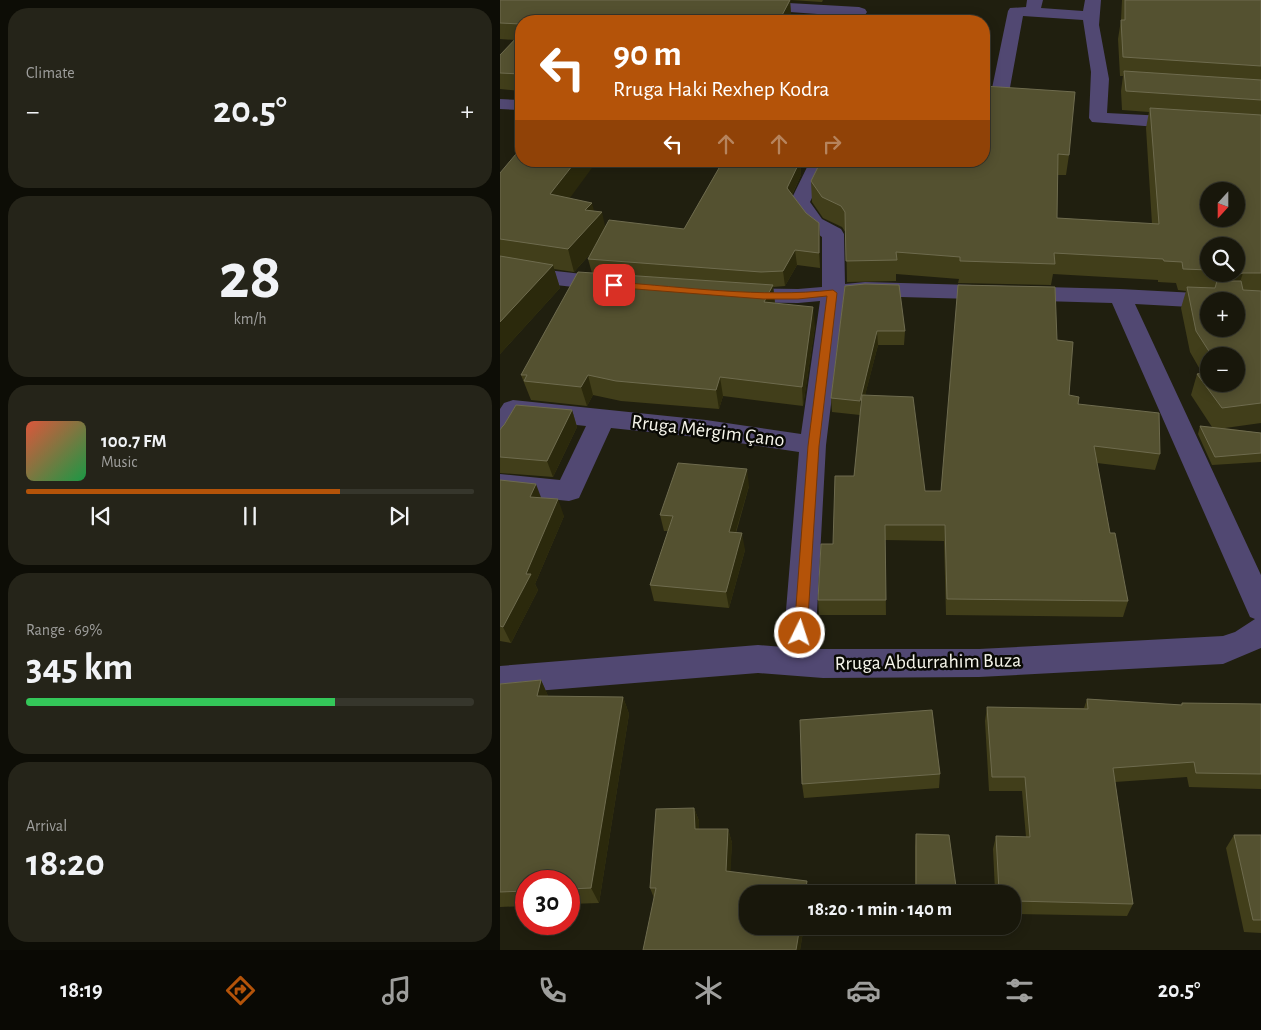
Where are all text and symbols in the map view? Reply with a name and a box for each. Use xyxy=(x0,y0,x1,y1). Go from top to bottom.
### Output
icon: left xyxy=(530,35,595,100)
text: 90 m xyxy=(613,37,682,72)
text: Climate xyxy=(26,65,75,81)
text: Rruga Haki Rexhep Kodra xyxy=(613,78,829,100)
text: 20.5° xyxy=(213,92,287,130)
text: − xyxy=(26,98,39,126)
text: + xyxy=(461,98,474,126)
icon: left xyxy=(659,130,687,158)
icon: ahead xyxy=(712,130,740,158)
icon: ahead xyxy=(765,130,793,158)
icon: right xyxy=(818,130,846,158)
north arrow xyxy=(1200,182,1245,228)
map controls xyxy=(1200,182,1245,392)
button: search xyxy=(1200,237,1245,282)
text: 28 xyxy=(219,245,281,310)
pin xyxy=(593,264,635,306)
icon: arrive xyxy=(600,271,628,299)
button: + xyxy=(1200,292,1245,337)
text: km/h xyxy=(233,311,267,327)
button: − xyxy=(1200,347,1245,392)
street label: Rruga Mërgim Çano xyxy=(630,412,786,450)
text: 100.7 FM xyxy=(101,432,167,451)
text: Music xyxy=(101,454,137,470)
icon: previous xyxy=(87,502,115,530)
icon: pause xyxy=(236,502,264,530)
icon: next xyxy=(385,502,413,530)
position arrow xyxy=(773,606,825,658)
text: Range · 69% xyxy=(26,622,102,638)
text: 345 km xyxy=(26,649,133,687)
street label: Rruga Abdurrahim Buza xyxy=(835,650,1021,674)
text: Arrival xyxy=(26,818,67,834)
text: 18:20 xyxy=(26,845,105,883)
speed limit sign: 30 xyxy=(515,870,580,935)
text: 18:20 · 1 min · 140 m xyxy=(808,900,952,919)
icon: directions xyxy=(223,973,258,1008)
icon: music xyxy=(379,973,414,1008)
icon: phone xyxy=(535,973,570,1008)
icon: climate xyxy=(691,973,726,1008)
icon: car xyxy=(846,973,881,1008)
icon: filters xyxy=(1002,973,1037,1008)
text: 18:19 xyxy=(60,979,103,1001)
text: 20.5° xyxy=(1158,979,1201,1001)

